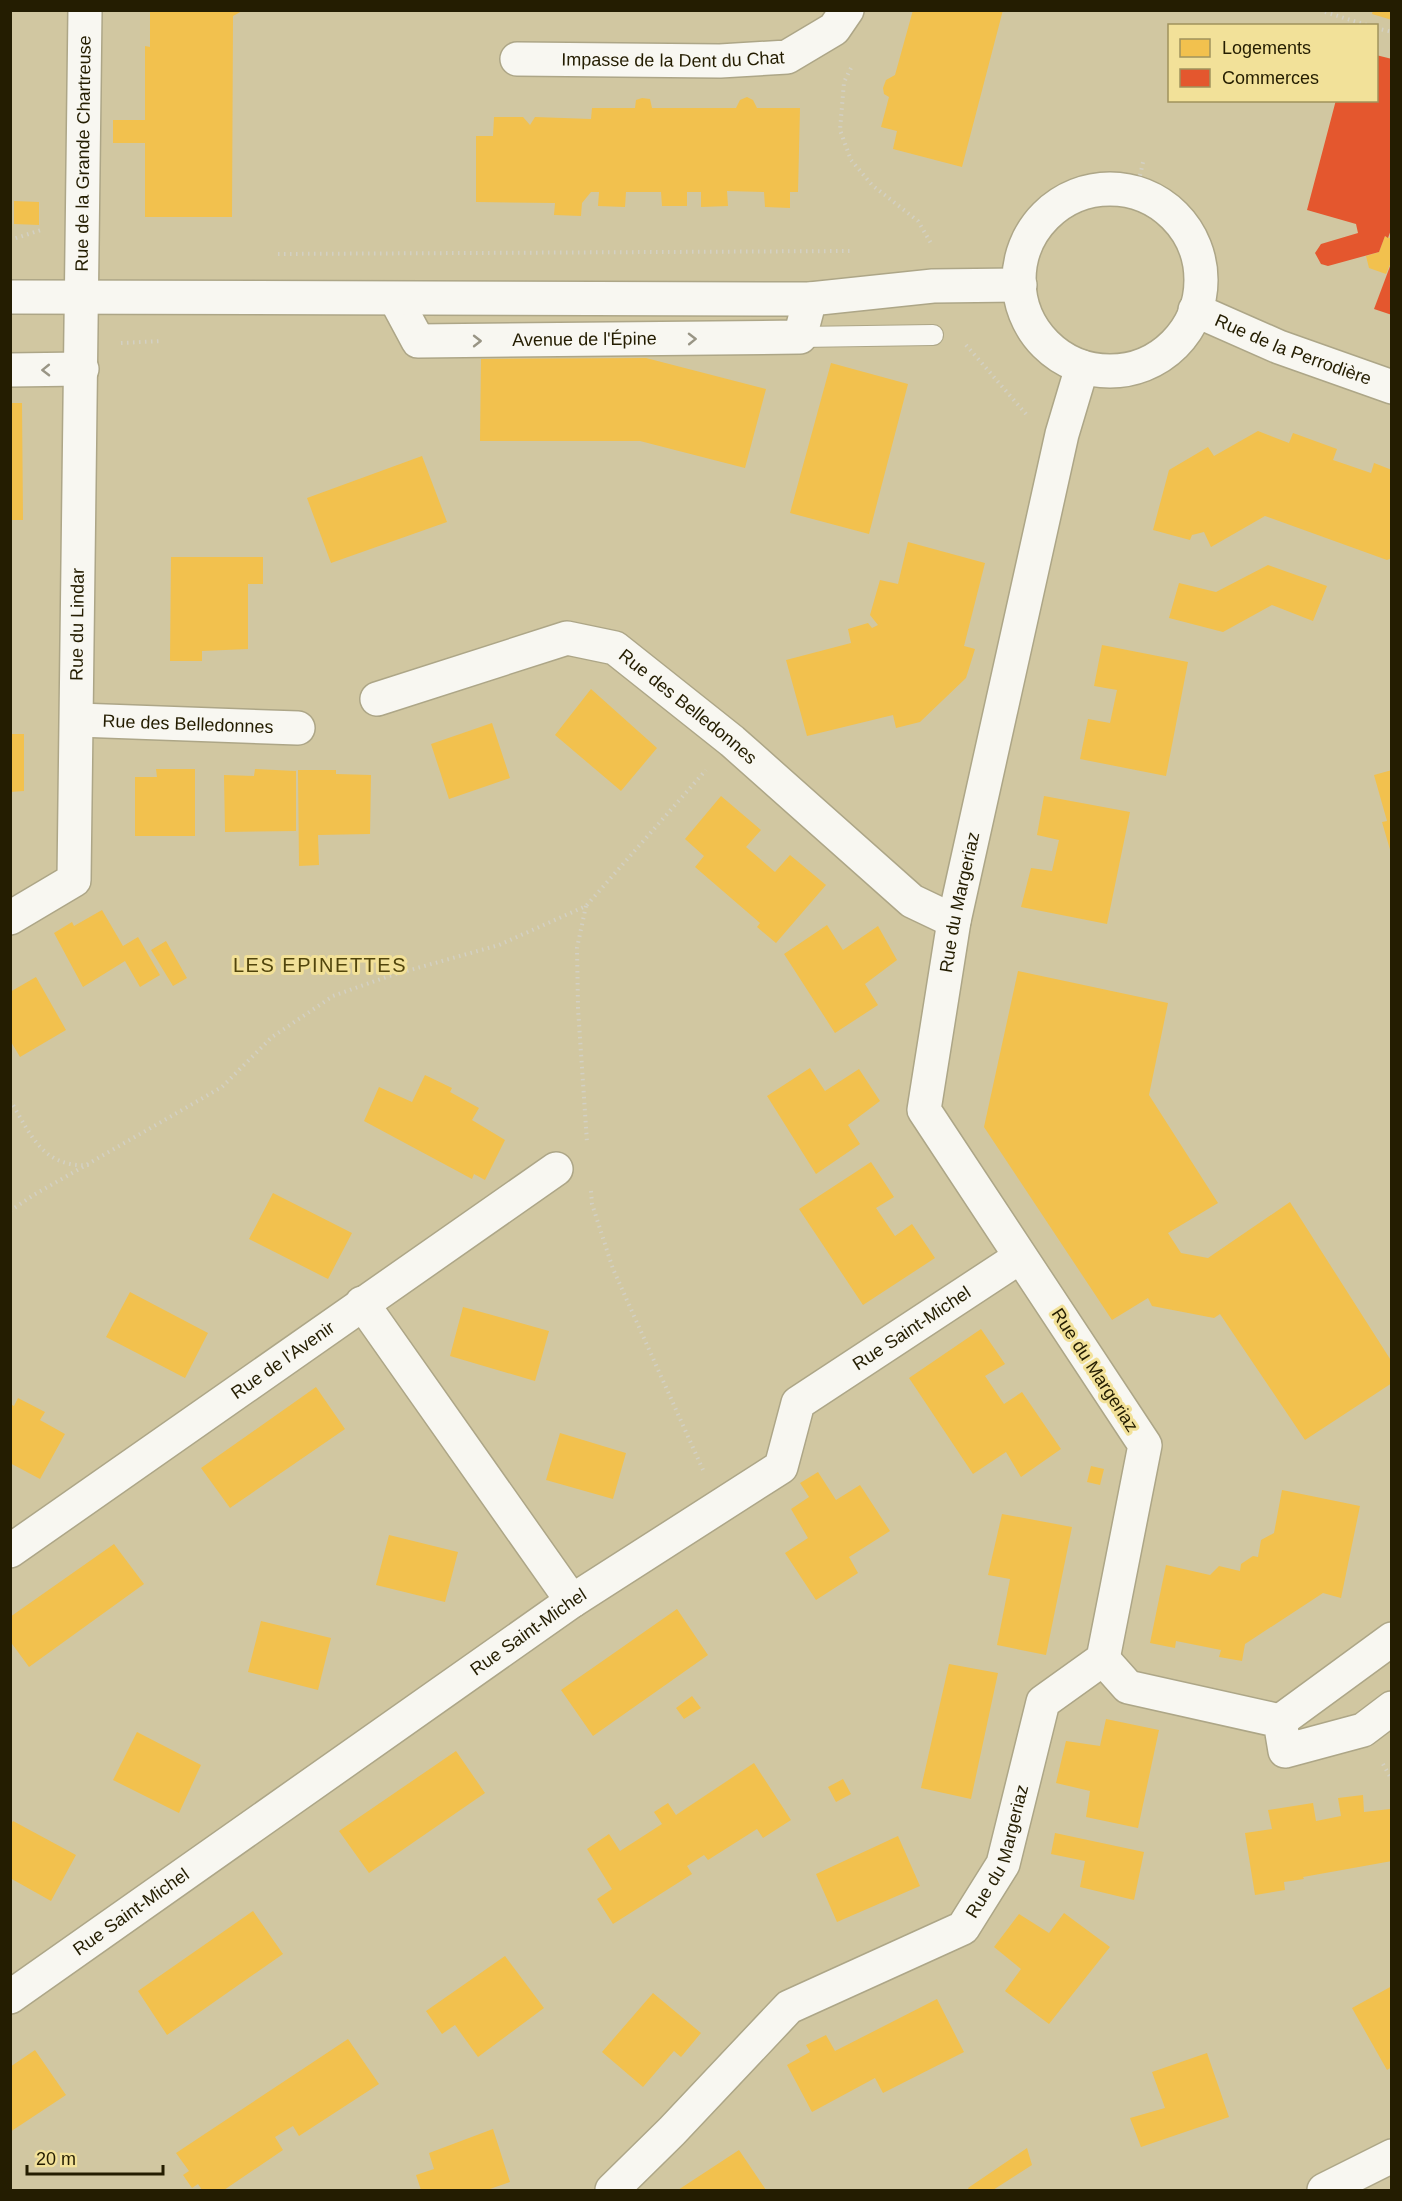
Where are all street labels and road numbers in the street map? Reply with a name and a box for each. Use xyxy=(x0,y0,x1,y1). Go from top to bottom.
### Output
street label: Rue de la Grande Chartreuse xyxy=(72,35,95,272)
street label: Impasse de la Dent du Chat xyxy=(561,47,785,71)
street label: Rue de la Perrodière xyxy=(1212,310,1374,389)
street label: Avenue de l'Épine xyxy=(512,329,657,350)
street label: Rue du Lindar xyxy=(67,568,88,681)
street label: Rue des Belledonnes xyxy=(615,645,761,768)
street label: Rue des Belledonnes xyxy=(102,711,274,737)
street label: Rue du Margeriaz xyxy=(936,830,983,974)
street label: Rue Saint-Michel xyxy=(849,1282,974,1374)
street label: Rue du Margeriaz xyxy=(1048,1305,1142,1435)
street label: Rue de l'Avenir xyxy=(227,1317,338,1403)
street label: Rue Saint-Michel xyxy=(466,1584,590,1679)
street label: Rue du Margeriaz xyxy=(962,1783,1032,1922)
street label: Rue Saint-Michel xyxy=(69,1864,193,1959)

